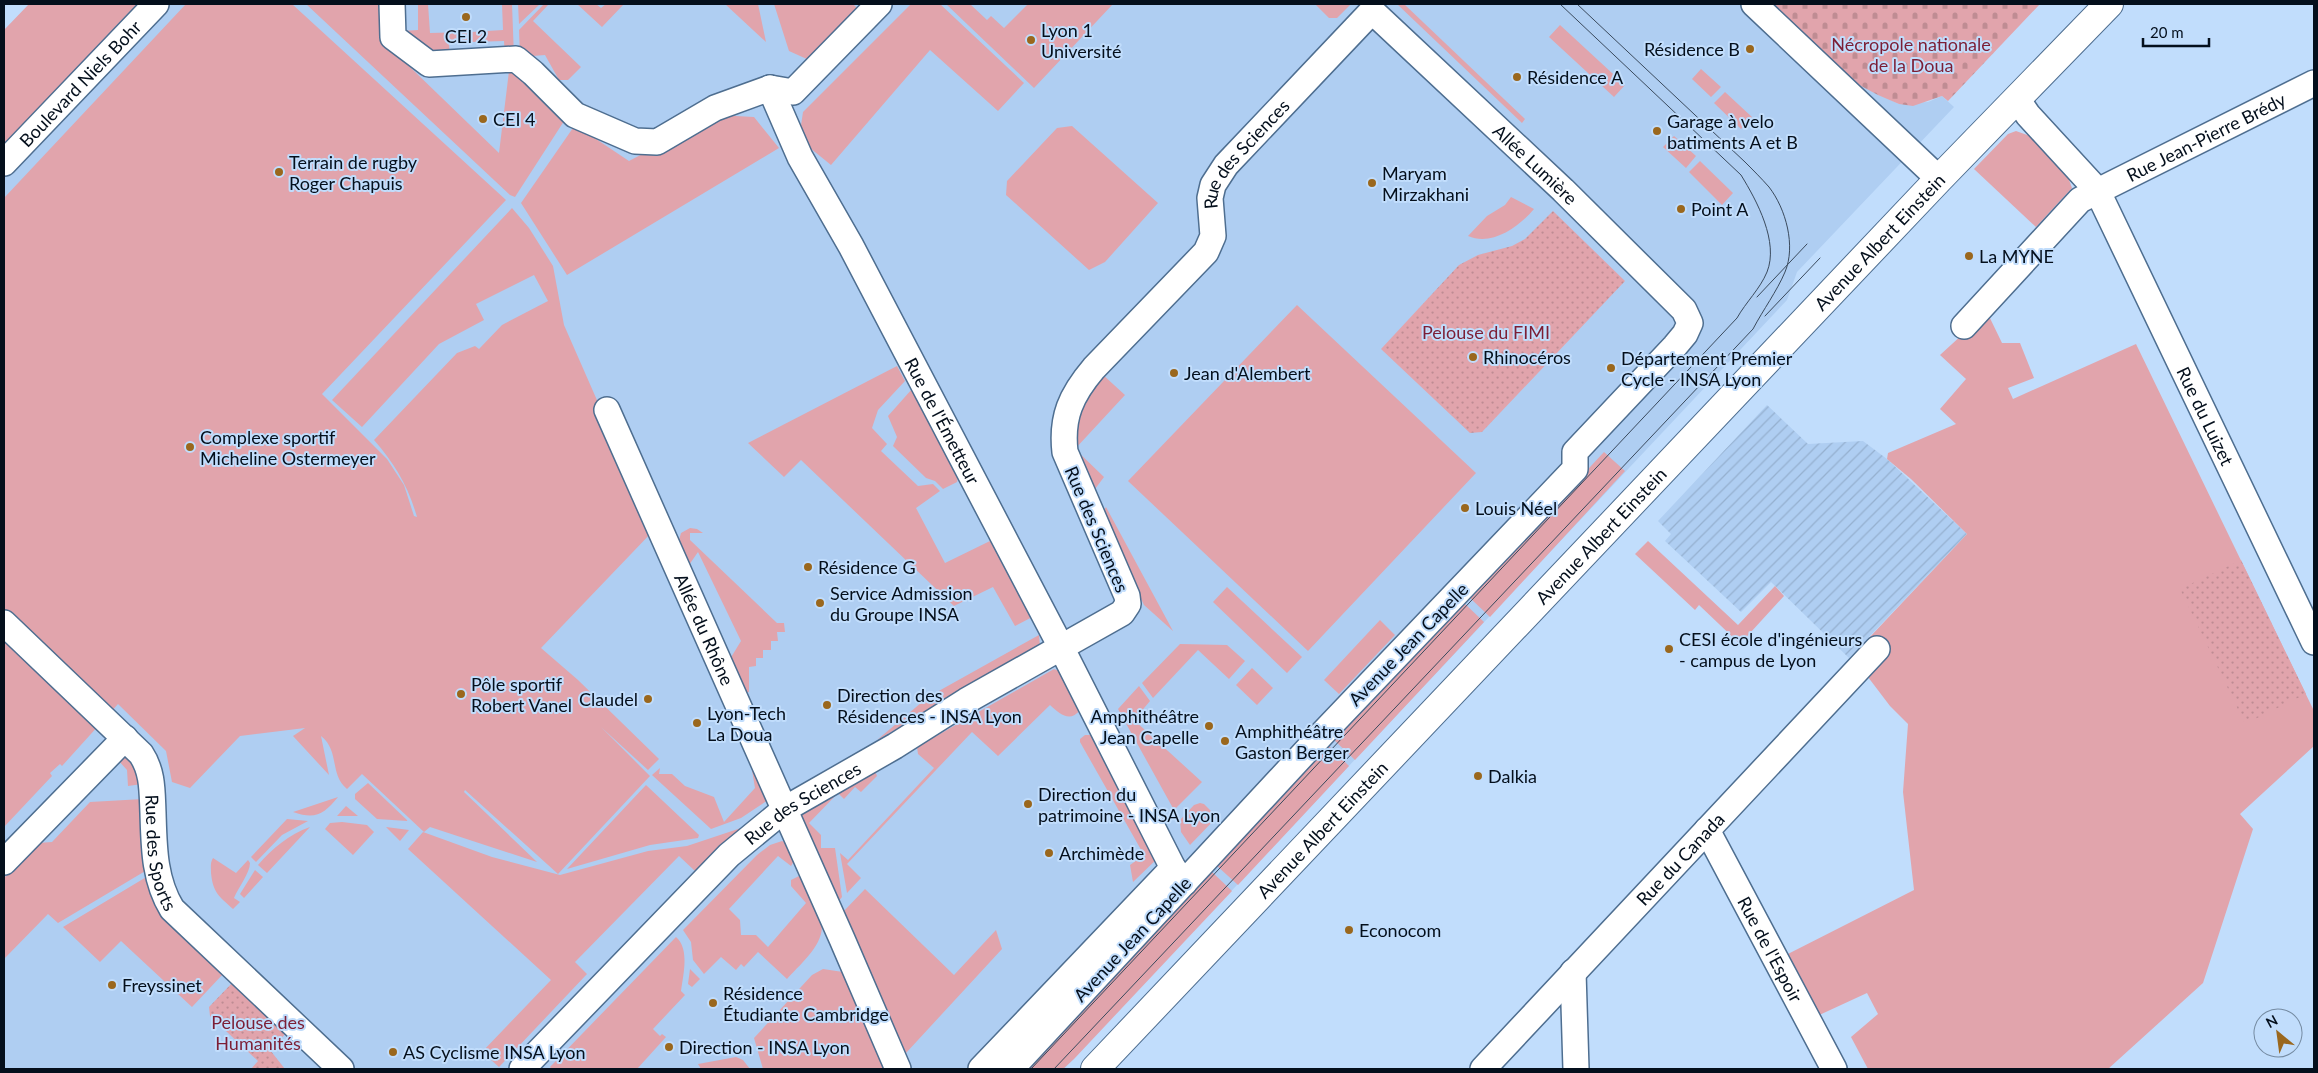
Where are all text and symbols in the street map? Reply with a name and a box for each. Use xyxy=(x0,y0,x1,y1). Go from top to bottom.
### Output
marker: CEI 2 xyxy=(460,11,472,23)
street label: Boulevard Niels Bohr xyxy=(14,15,146,151)
scale bar xyxy=(2143,15,2209,47)
place label: Lyon 1 Université xyxy=(1041,19,1121,62)
text: 20 m xyxy=(2150,23,2184,41)
place label: CEI 2 xyxy=(445,25,487,47)
park label: Nécropole nationale de la Doua xyxy=(1831,33,1991,76)
marker: Lyon 1 Université xyxy=(1025,34,1037,46)
place label: Résidence B xyxy=(1644,38,1740,60)
marker: Résidence B xyxy=(1744,43,1756,55)
place label: Résidence A xyxy=(1527,66,1624,88)
marker: Résidence A xyxy=(1511,71,1523,83)
street label: Rue Jean-Pierre Brédy xyxy=(2123,88,2290,186)
street label: Rue des Sciences xyxy=(1199,94,1294,210)
place label: CEI 4 xyxy=(493,108,536,130)
place label: Garage à velo batiments A et B xyxy=(1667,110,1798,153)
marker: CEI 4 xyxy=(477,113,489,125)
street label: Allée Lumière xyxy=(1489,119,1582,209)
marker: Garage à velo batiments A et B xyxy=(1651,125,1663,137)
place label: Terrain de rugby Roger Chapuis xyxy=(289,151,418,194)
place label: Maryam Mirzakhani xyxy=(1382,162,1469,205)
marker: Terrain de rugby Roger Chapuis xyxy=(273,166,285,178)
street label: Avenue Albert Einstein xyxy=(1809,169,1949,315)
marker: Maryam Mirzakhani xyxy=(1366,177,1378,189)
place label: Point A xyxy=(1691,198,1749,220)
marker: Point A xyxy=(1675,203,1687,215)
place label: La MYNE xyxy=(1979,245,2054,267)
marker: La MYNE xyxy=(1963,250,1975,262)
park label: Pelouse du FIMI xyxy=(1422,321,1550,343)
place label: Rhinocéros xyxy=(1483,346,1571,368)
place label: Département Premier Cycle - INSA Lyon xyxy=(1621,347,1793,390)
marker: Rhinocéros xyxy=(1467,351,1479,363)
street label: Rue de l'Émetteur xyxy=(900,354,985,488)
place label: Jean d'Alembert xyxy=(1184,362,1311,384)
marker: Département Premier Cycle - INSA Lyon xyxy=(1605,362,1617,374)
street label: Rue du Luizet xyxy=(2172,363,2239,469)
marker: Jean d'Alembert xyxy=(1168,367,1180,379)
place label: Complexe sportif Micheline Ostermeyer xyxy=(200,426,376,469)
marker: Complexe sportif Micheline Ostermeyer xyxy=(184,441,196,453)
street label: Rue des Sciences xyxy=(1061,463,1134,596)
street label: Avenue Albert Einstein xyxy=(1531,463,1671,609)
place label: Louis Néel xyxy=(1475,497,1557,519)
marker: Louis Néel xyxy=(1459,502,1471,514)
place label: Résidence G xyxy=(818,556,916,578)
marker: Résidence G xyxy=(802,561,814,573)
street label: Allée du Rhône xyxy=(670,570,739,689)
street label: Avenue Jean Capelle xyxy=(1344,578,1472,710)
place label: Service Admission du Groupe INSA xyxy=(830,582,973,625)
marker: Service Admission du Groupe INSA xyxy=(814,597,826,609)
place label: CESI école d'ingénieurs - campus de Lyon xyxy=(1679,628,1863,671)
marker: CESI école d'ingénieurs - campus de Lyon xyxy=(1663,643,1675,655)
place label: Pôle sportif Robert Vanel xyxy=(471,673,572,716)
place label: Direction des Résidences - INSA Lyon xyxy=(837,684,1022,727)
marker: Pôle sportif Robert Vanel xyxy=(455,688,467,700)
place label: Claudel xyxy=(579,688,638,710)
marker: Claudel xyxy=(642,693,654,705)
marker: Direction des Résidences - INSA Lyon xyxy=(821,699,833,711)
place label: Lyon-Tech La Doua xyxy=(707,702,786,745)
place label: Amphithéâtre Jean Capelle xyxy=(1091,705,1199,748)
marker: Lyon-Tech La Doua xyxy=(691,717,703,729)
marker: Amphithéâtre Jean Capelle xyxy=(1203,720,1215,732)
place label: Amphithéâtre Gaston Berger xyxy=(1235,720,1349,763)
marker: Amphithéâtre Gaston Berger xyxy=(1219,735,1231,747)
street label: Rue des Sciences xyxy=(740,757,865,849)
street label: Avenue Albert Einstein xyxy=(1252,757,1392,902)
place label: Dalkia xyxy=(1488,765,1537,787)
marker: Dalkia xyxy=(1472,770,1484,782)
place label: Direction du patrimoine - INSA Lyon xyxy=(1038,783,1220,826)
street label: Rue des Sports xyxy=(141,794,182,915)
marker: Direction du patrimoine - INSA Lyon xyxy=(1022,798,1034,810)
street label: Rue du Canada xyxy=(1631,808,1729,910)
place label: Archimède xyxy=(1059,842,1144,864)
marker: Archimède xyxy=(1043,847,1055,859)
street label: Avenue Jean Capelle xyxy=(1069,872,1195,1006)
street label: Rue de l'Espoir xyxy=(1733,893,1808,1006)
place label: Econocom xyxy=(1359,919,1441,941)
marker: Econocom xyxy=(1343,924,1355,936)
place label: Freyssinet xyxy=(122,974,202,996)
marker: Freyssinet xyxy=(106,979,118,991)
place label: Résidence Étudiante Cambridge xyxy=(723,982,889,1025)
marker: Résidence Étudiante Cambridge xyxy=(707,997,719,1009)
north arrow xyxy=(2253,1008,2303,1058)
park label: Pelouse des Humanités xyxy=(211,1011,305,1054)
text: N xyxy=(2263,1011,2280,1031)
place label: Direction - INSA Lyon xyxy=(679,1036,850,1058)
place label: AS Cyclisme INSA Lyon xyxy=(403,1041,586,1063)
marker: Direction - INSA Lyon xyxy=(663,1041,675,1053)
marker: AS Cyclisme INSA Lyon xyxy=(387,1046,399,1058)

